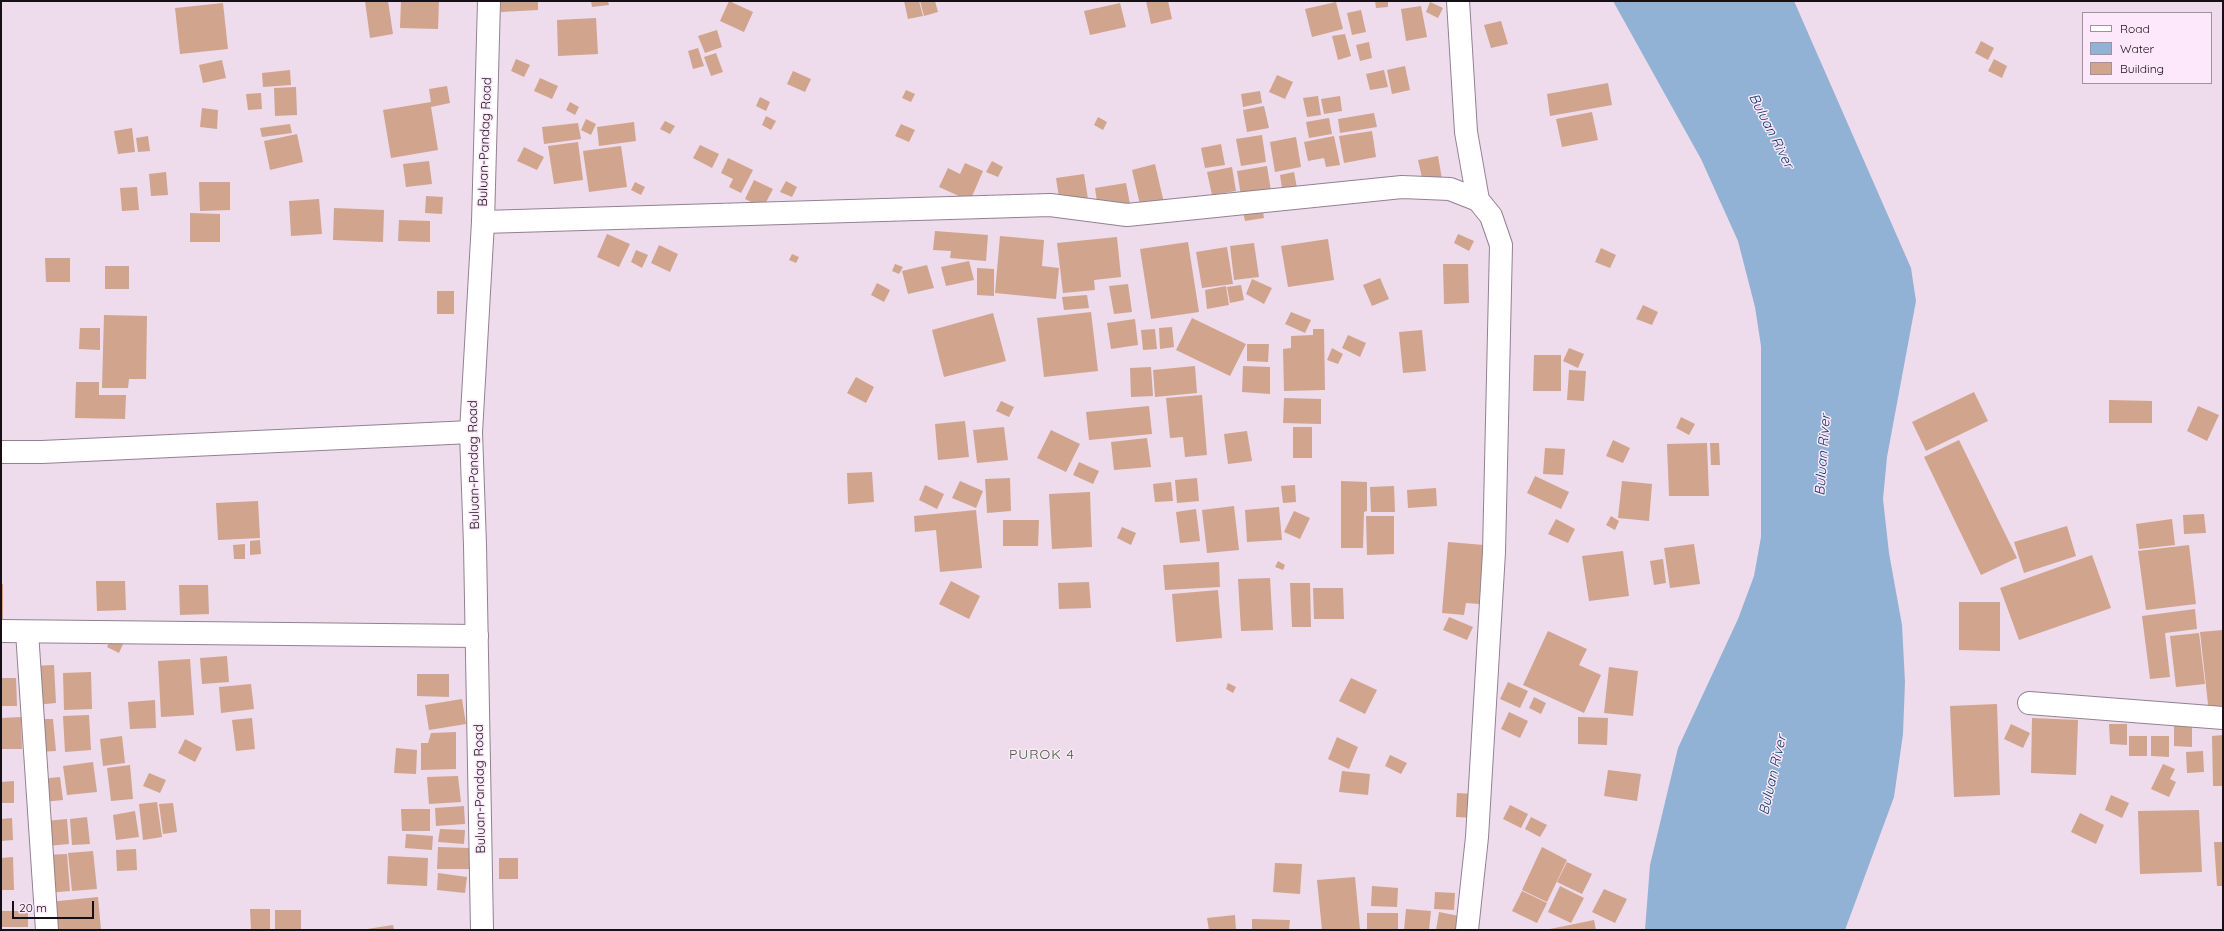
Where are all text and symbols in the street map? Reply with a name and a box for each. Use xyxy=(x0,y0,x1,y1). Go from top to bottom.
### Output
legend xyxy=(2082,12,2212,84)
text: Road xyxy=(2120,21,2150,36)
text: Water xyxy=(2120,41,2154,56)
text: Building xyxy=(2120,61,2164,76)
street label: Buluan-Pandag Road xyxy=(475,77,495,207)
water label: Buluan River xyxy=(1745,91,1797,171)
street label: Buluan-Pandag Road xyxy=(465,400,483,530)
water label: Buluan River xyxy=(1812,414,1834,496)
street label: Buluan-Pandag Road xyxy=(471,724,489,854)
water label: Buluan River xyxy=(1756,733,1790,817)
district label: PUROK 4 xyxy=(1009,747,1075,763)
scale bar xyxy=(14,893,96,919)
text: 20 m xyxy=(19,900,47,915)

